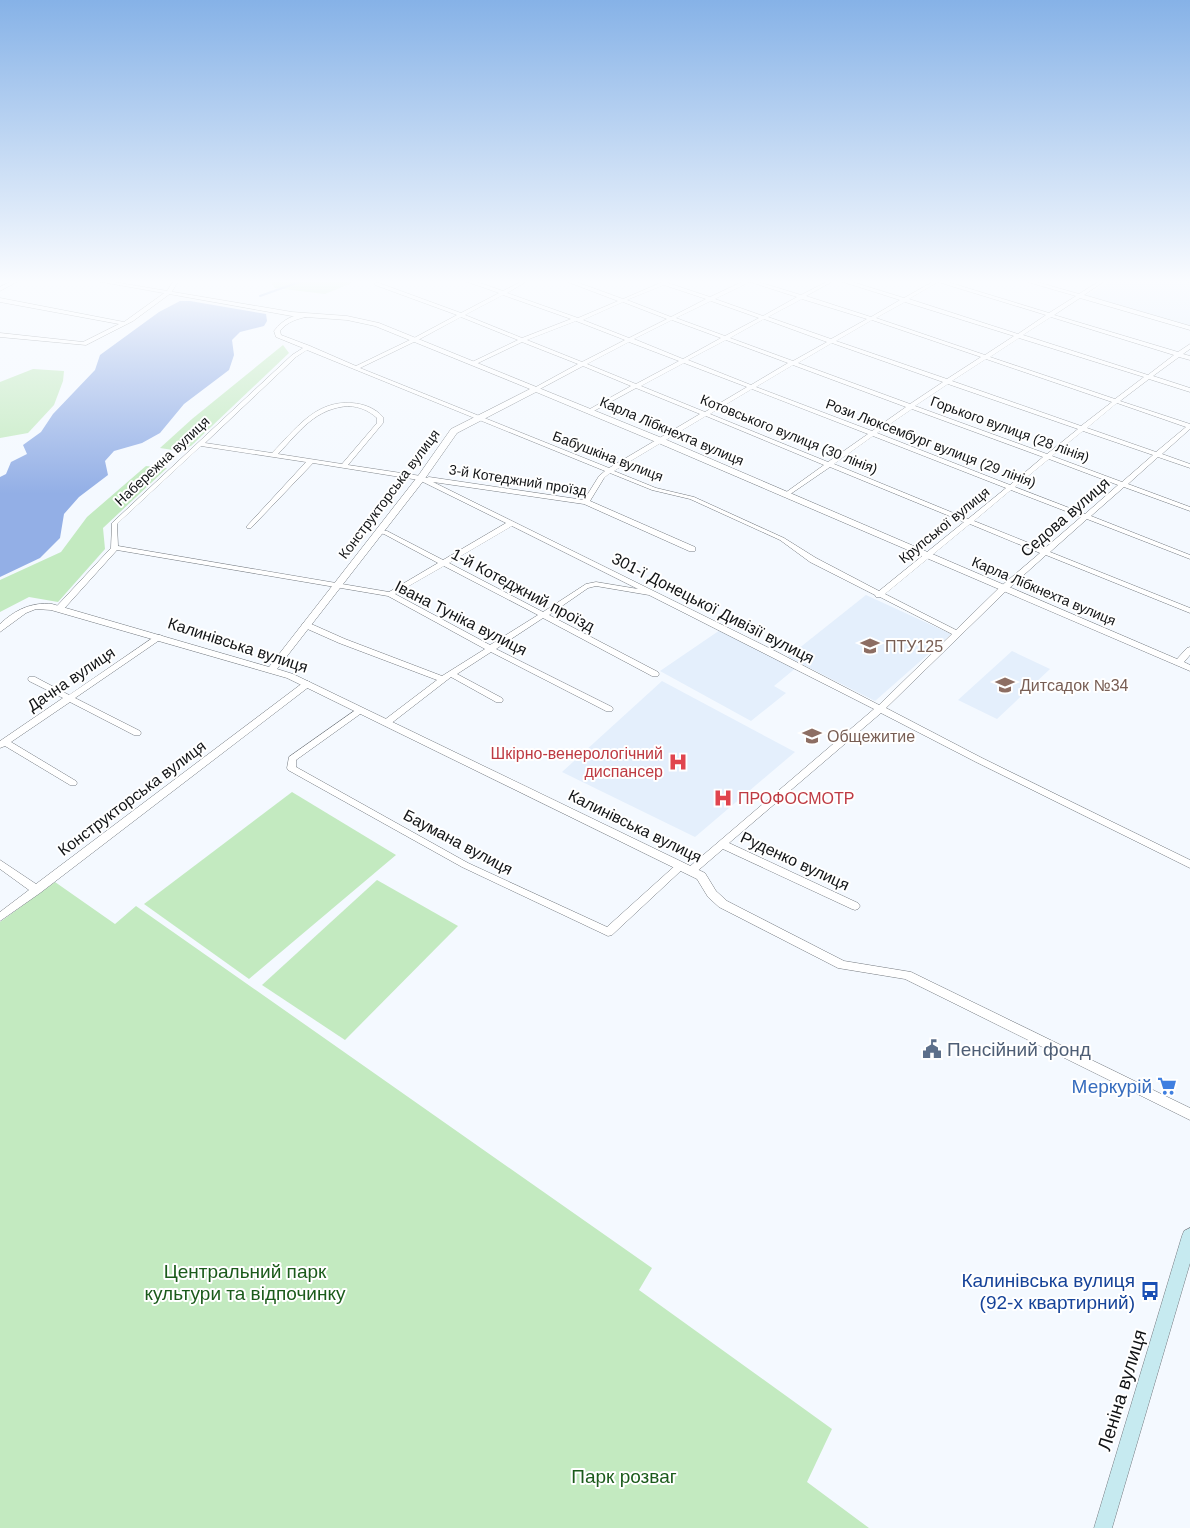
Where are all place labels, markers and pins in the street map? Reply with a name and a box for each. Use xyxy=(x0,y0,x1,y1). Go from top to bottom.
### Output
school or university icon: ПТУ125 xyxy=(859,635,881,657)
place label: ПТУ125 xyxy=(885,638,943,655)
school or university icon: Дитсадок №34 xyxy=(994,674,1016,696)
place label: Дитсадок №34 xyxy=(1020,677,1129,694)
school or university icon: Общежитие xyxy=(801,725,823,747)
place label: Общежитие xyxy=(827,728,915,745)
place label: Шкірно-венерологічний диспансер xyxy=(491,745,663,780)
hospital icon: Шкірно-венерологічний диспансер xyxy=(667,751,689,773)
hospital icon: ПРОФОСМОТР xyxy=(712,787,734,809)
place label: ПРОФОСМОТР xyxy=(738,790,854,807)
public building icon: Пенсійний фонд xyxy=(921,1038,943,1060)
place label: Пенсійний фонд xyxy=(947,1039,1091,1060)
supermarket icon: Меркурій xyxy=(1156,1075,1178,1097)
place label: Меркурій xyxy=(1072,1076,1152,1097)
place label: Калинівська вулиця (92-х квартирний) xyxy=(961,1270,1135,1313)
bus stop icon: Калинівська вулиця (92-х квартирний) xyxy=(1139,1280,1161,1302)

